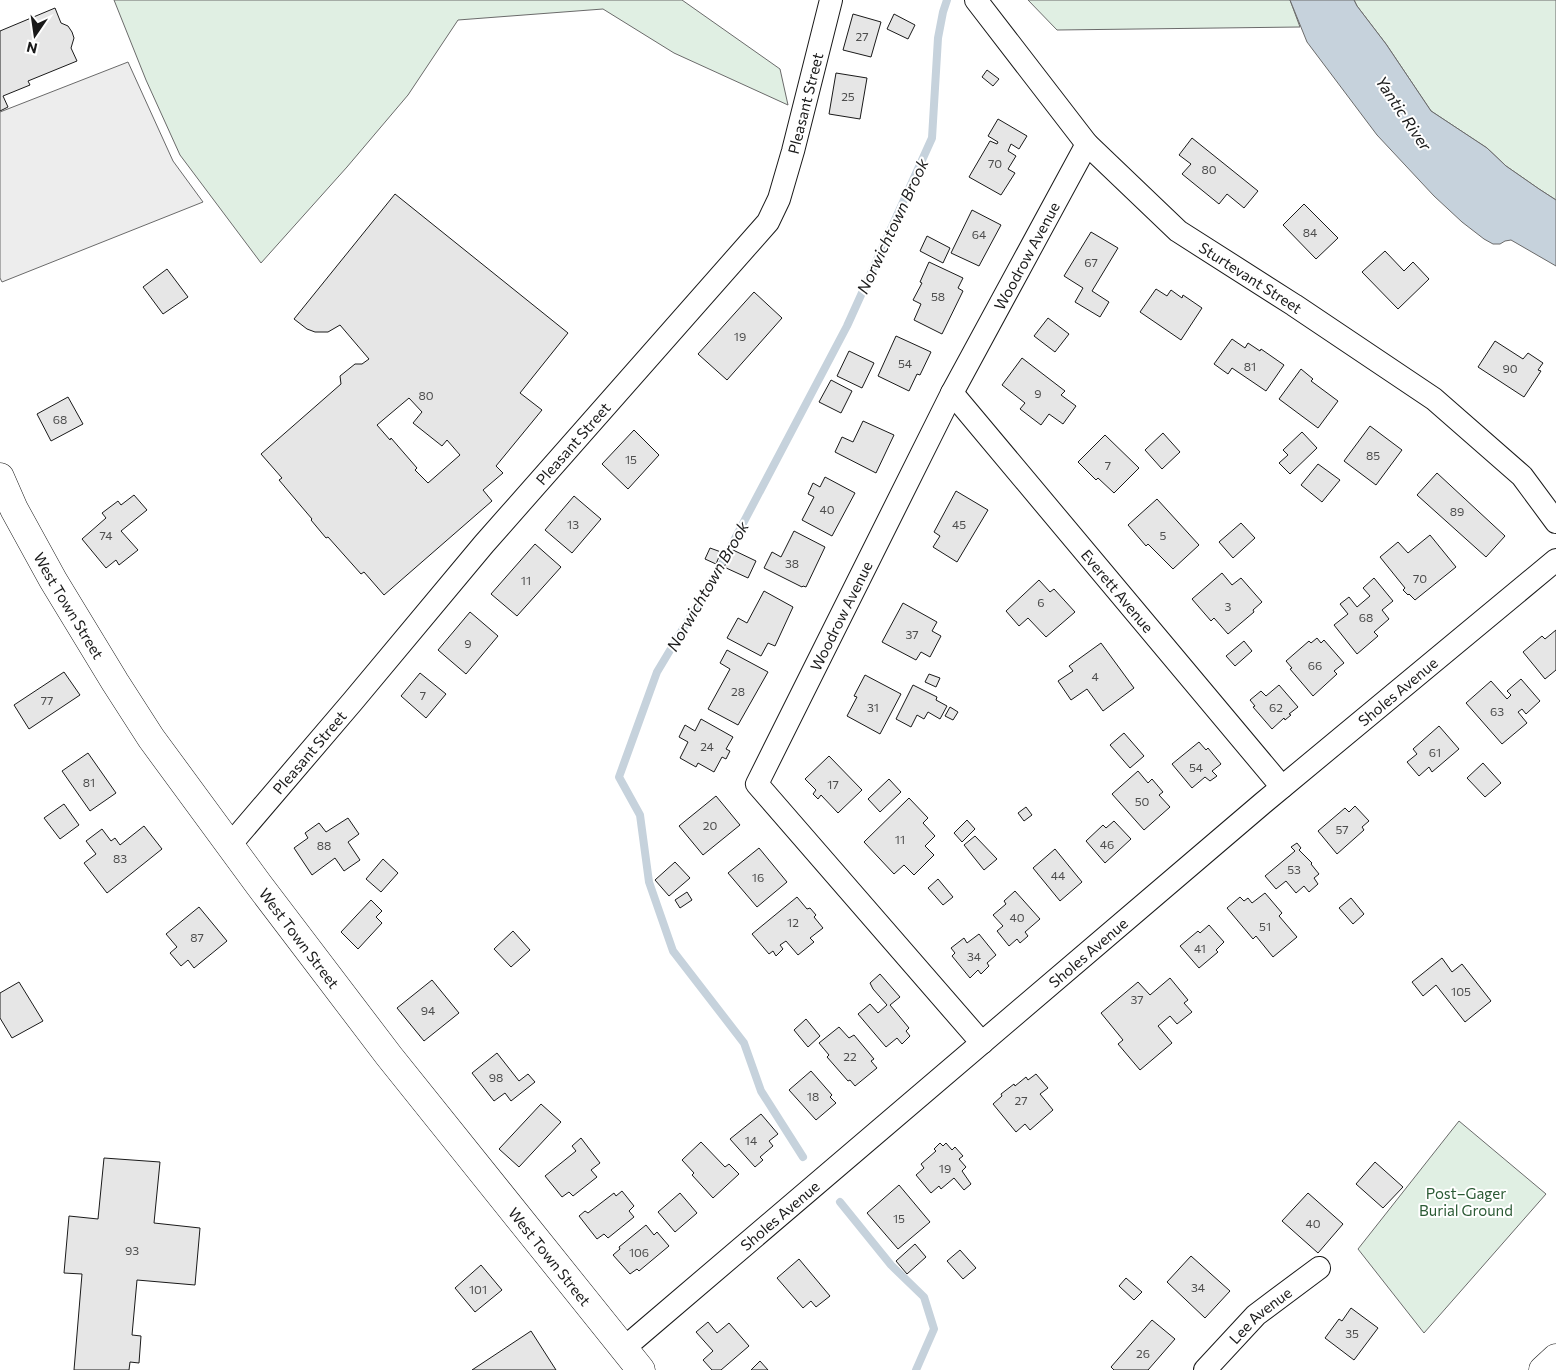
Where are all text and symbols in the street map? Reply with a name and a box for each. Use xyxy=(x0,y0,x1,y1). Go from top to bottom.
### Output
north arrow xyxy=(10,10,60,60)
house number: 27 xyxy=(856,29,868,43)
text: N xyxy=(25,39,39,58)
street label: Pleasant Street xyxy=(784,51,826,156)
water label: Yantic River xyxy=(1372,72,1436,154)
house number: 25 xyxy=(841,89,855,103)
water label: Norwichtown Brook xyxy=(852,155,932,297)
house number: 70 xyxy=(988,156,1002,170)
house number: 80 xyxy=(1201,162,1217,176)
street label: Woodrow Avenue xyxy=(990,199,1063,313)
house number: 84 xyxy=(1303,225,1317,239)
house number: 64 xyxy=(972,227,986,241)
street label: Sturtevant Street xyxy=(1196,238,1306,317)
house number: 67 xyxy=(1084,255,1098,269)
house number: 58 xyxy=(931,289,945,303)
house number: 19 xyxy=(734,329,746,343)
house number: 54 xyxy=(898,356,912,370)
house number: 81 xyxy=(1244,359,1256,373)
house number: 90 xyxy=(1502,361,1518,375)
house number: 9 xyxy=(1034,386,1042,400)
house number: 80 xyxy=(418,388,434,402)
street label: Pleasant Street xyxy=(532,399,614,488)
house number: 68 xyxy=(53,412,67,426)
house number: 85 xyxy=(1366,448,1380,462)
house number: 15 xyxy=(625,452,637,466)
house number: 7 xyxy=(1105,458,1111,472)
house number: 40 xyxy=(819,502,835,516)
house number: 89 xyxy=(1450,504,1464,518)
house number: 13 xyxy=(567,517,579,531)
water label: Norwichtown Brook xyxy=(662,517,752,654)
house number: 45 xyxy=(952,517,966,531)
house number: 74 xyxy=(100,528,112,542)
house number: 5 xyxy=(1160,528,1167,542)
street label: Everett Avenue xyxy=(1078,546,1158,636)
street label: West Town Street xyxy=(30,549,108,662)
house number: 38 xyxy=(785,556,799,570)
street label: Woodrow Avenue xyxy=(806,558,876,674)
house number: 70 xyxy=(1413,571,1427,585)
house number: 11 xyxy=(521,573,531,587)
house number: 6 xyxy=(1037,595,1045,609)
house number: 3 xyxy=(1225,599,1232,613)
house number: 68 xyxy=(1359,610,1373,624)
house number: 37 xyxy=(905,627,919,641)
house number: 9 xyxy=(464,636,472,650)
street label: Sholes Avenue xyxy=(1354,653,1441,730)
house number: 66 xyxy=(1308,658,1322,672)
house number: 4 xyxy=(1091,669,1099,683)
house number: 28 xyxy=(731,684,745,698)
house number: 7 xyxy=(420,688,426,702)
house number: 77 xyxy=(41,693,53,707)
house number: 31 xyxy=(867,700,879,714)
house number: 62 xyxy=(1269,700,1283,714)
house number: 63 xyxy=(1490,704,1504,718)
street label: Pleasant Street xyxy=(269,707,350,798)
house number: 24 xyxy=(700,739,714,753)
house number: 61 xyxy=(1429,745,1441,759)
house number: 54 xyxy=(1189,760,1203,774)
house number: 81 xyxy=(83,775,95,789)
house number: 17 xyxy=(827,777,839,791)
house number: 50 xyxy=(1135,794,1150,808)
house number: 20 xyxy=(703,818,717,832)
house number: 57 xyxy=(1335,822,1349,836)
house number: 11 xyxy=(895,832,905,846)
house number: 46 xyxy=(1100,837,1114,851)
house number: 88 xyxy=(317,838,331,852)
house number: 83 xyxy=(113,851,127,865)
house number: 53 xyxy=(1287,862,1301,876)
house number: 44 xyxy=(1051,868,1065,882)
house number: 16 xyxy=(752,870,764,884)
street label: West Town Street xyxy=(256,884,343,992)
house number: 40 xyxy=(1009,910,1025,924)
street label: Sholes Avenue xyxy=(1045,914,1131,991)
house number: 12 xyxy=(787,915,799,929)
house number: 51 xyxy=(1259,919,1271,933)
house number: 87 xyxy=(190,930,204,944)
house number: 41 xyxy=(1194,941,1206,955)
house number: 34 xyxy=(967,949,981,963)
house number: 105 xyxy=(1451,984,1471,998)
house number: 37 xyxy=(1130,992,1144,1006)
house number: 94 xyxy=(421,1003,435,1017)
house number: 22 xyxy=(843,1049,857,1063)
house number: 98 xyxy=(489,1070,503,1084)
house number: 18 xyxy=(807,1089,819,1103)
house number: 27 xyxy=(1015,1093,1027,1107)
house number: 14 xyxy=(745,1133,757,1147)
house number: 19 xyxy=(939,1161,951,1175)
street label: Sholes Avenue xyxy=(737,1177,823,1254)
park label: Post–Gager Burial Ground xyxy=(1419,1184,1513,1219)
street label: West Town Street xyxy=(505,1204,595,1309)
house number: 15 xyxy=(893,1211,905,1225)
house number: 40 xyxy=(1305,1216,1321,1230)
house number: 93 xyxy=(125,1243,139,1257)
house number: 106 xyxy=(629,1245,649,1259)
house number: 34 xyxy=(1191,1280,1205,1294)
house number: 101 xyxy=(469,1282,487,1296)
street label: Lee Avenue xyxy=(1225,1283,1295,1347)
house number: 35 xyxy=(1345,1326,1359,1340)
house number: 26 xyxy=(1136,1346,1150,1360)

